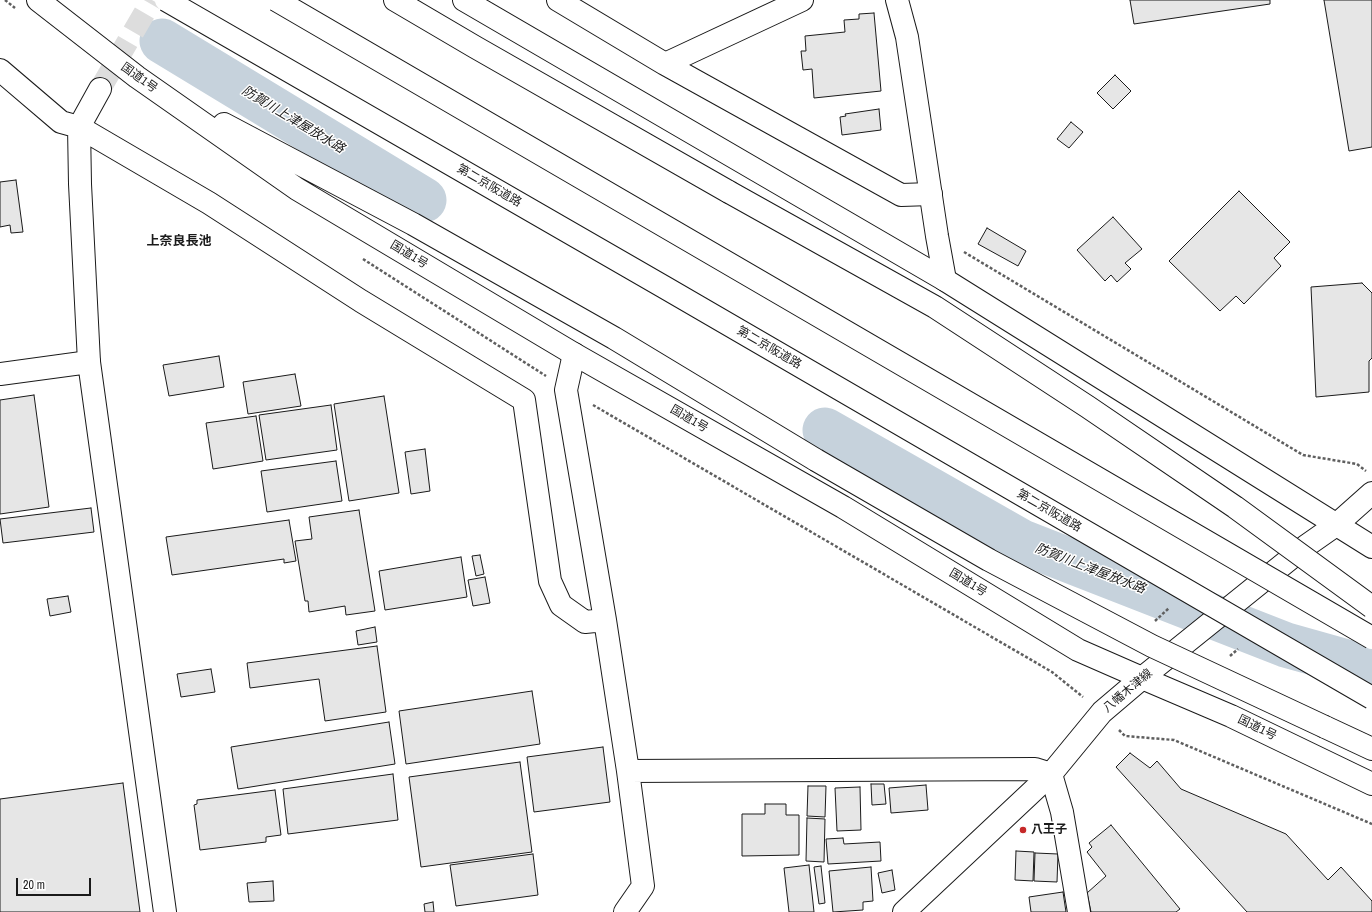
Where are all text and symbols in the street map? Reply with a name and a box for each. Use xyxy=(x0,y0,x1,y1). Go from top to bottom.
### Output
street label: 国道1号 xyxy=(118,60,160,96)
water label: 防賀川上津屋放水路 xyxy=(239,83,347,157)
street label: 第二京阪道路 xyxy=(454,162,524,210)
district label: 上奈良長池 xyxy=(147,234,211,250)
street label: 国道1号 xyxy=(388,238,430,272)
street label: 第二京阪道路 xyxy=(734,324,804,372)
street label: 国道1号 xyxy=(667,402,711,436)
street label: 第二京阪道路 xyxy=(1014,487,1084,535)
water label: 防賀川上津屋放水路 xyxy=(1033,541,1147,597)
street label: 国道1号 xyxy=(947,566,989,600)
street label: 八幡木津線 xyxy=(1100,666,1156,716)
street label: 国道1号 xyxy=(1235,712,1279,744)
place label: 八王子 xyxy=(1031,823,1067,837)
marker: 八王子 xyxy=(1018,825,1028,835)
scale bar xyxy=(18,870,93,896)
text: 20 m xyxy=(23,877,45,893)

